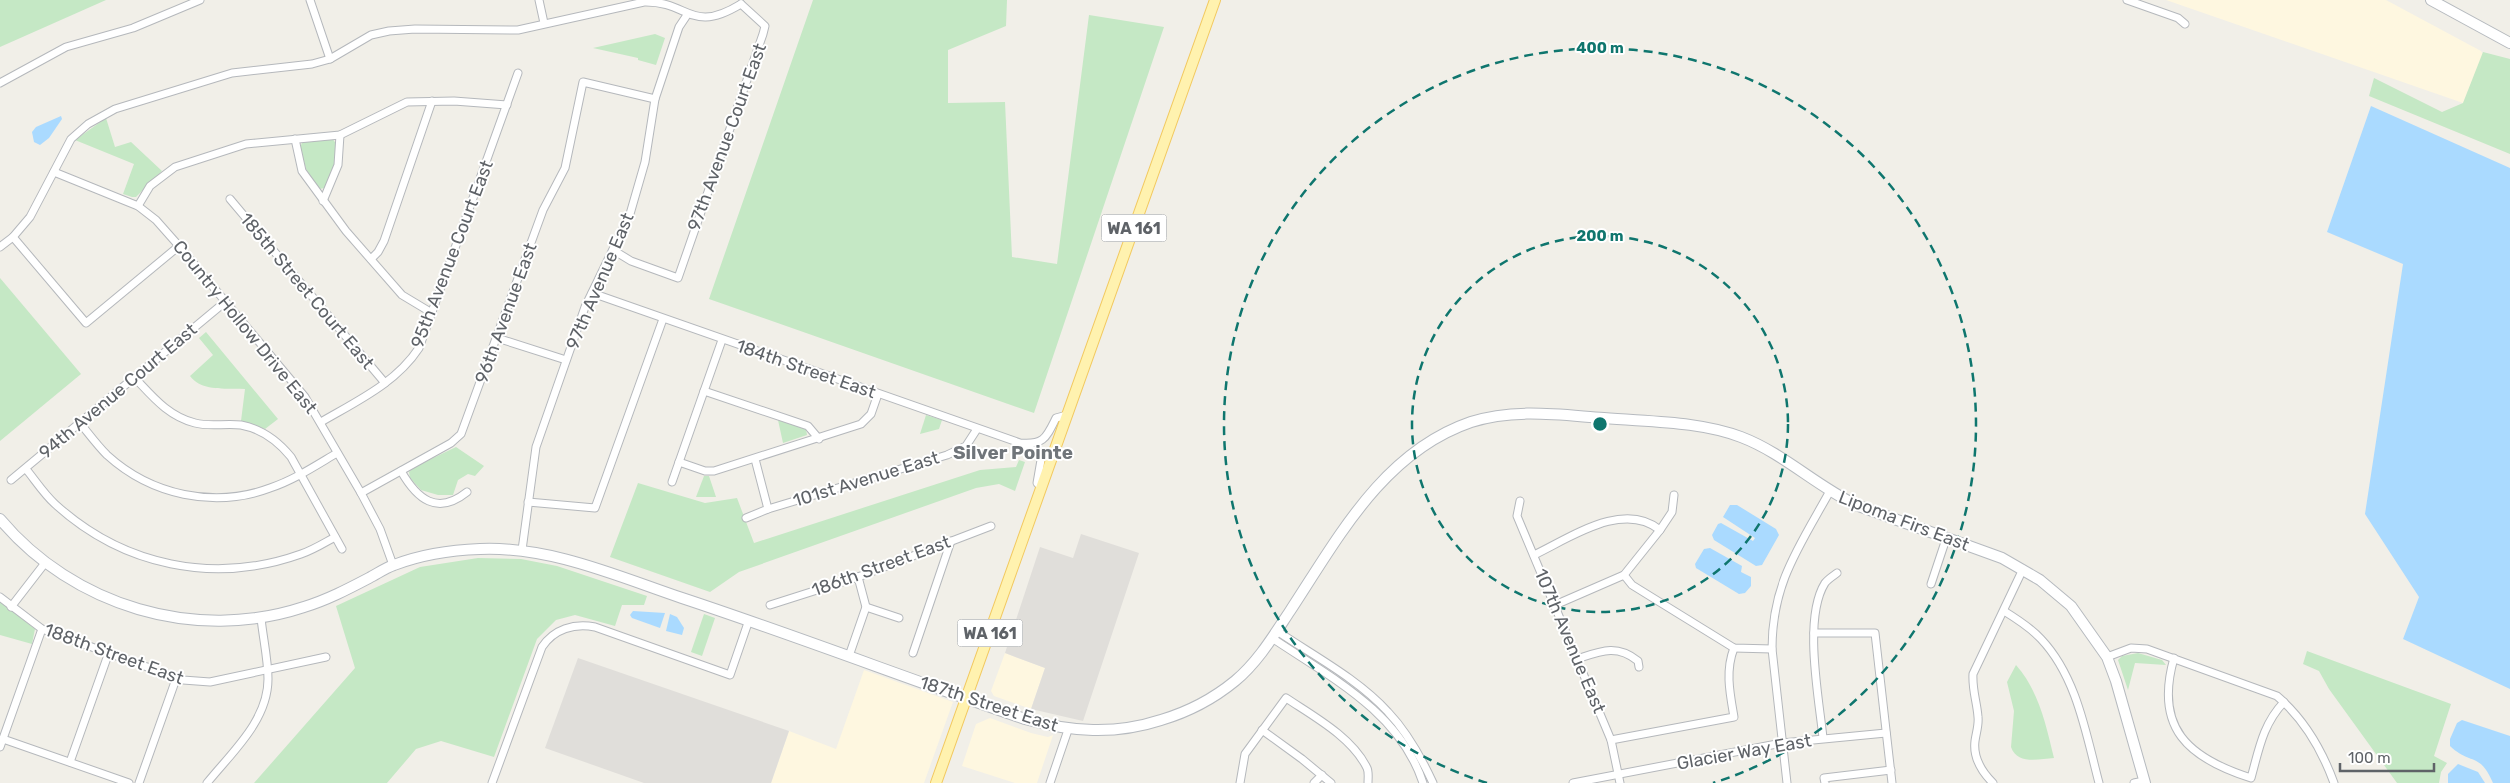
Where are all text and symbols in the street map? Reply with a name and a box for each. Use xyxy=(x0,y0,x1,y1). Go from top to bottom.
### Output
text: 400 m xyxy=(1576,39,1624,57)
street label: 97th Avenue Court East xyxy=(683,40,771,234)
street label: 95th Avenue Court East xyxy=(406,157,498,351)
street label: 185th Street Court East xyxy=(235,208,379,374)
street label: 97th Avenue East xyxy=(561,209,639,353)
road number: WA 161 xyxy=(1102,214,1166,242)
text: 200 m xyxy=(1576,227,1624,245)
street label: Country Hollow Drive East xyxy=(168,236,322,418)
street label: 96th Avenue East xyxy=(470,240,542,386)
street label: 94th Avenue Court East xyxy=(35,318,201,464)
street label: 184th Street East xyxy=(733,335,879,403)
centre of rings xyxy=(1591,415,1609,433)
district label: Silver Pointe xyxy=(953,441,1073,464)
street label: 101st Avenue East xyxy=(790,446,942,512)
street label: Lipoma Firs East xyxy=(1836,486,1972,556)
street label: 186th Street East xyxy=(809,531,953,601)
street label: 107th Avenue East xyxy=(1530,565,1610,717)
street label: 188th Street East xyxy=(41,619,187,689)
road number: WA 161 xyxy=(958,620,1022,646)
street label: 187th Street East xyxy=(917,671,1061,737)
street label: Glacier Way East xyxy=(1675,729,1813,775)
scale bar xyxy=(2340,740,2434,772)
text: 100 m xyxy=(2348,749,2390,767)

